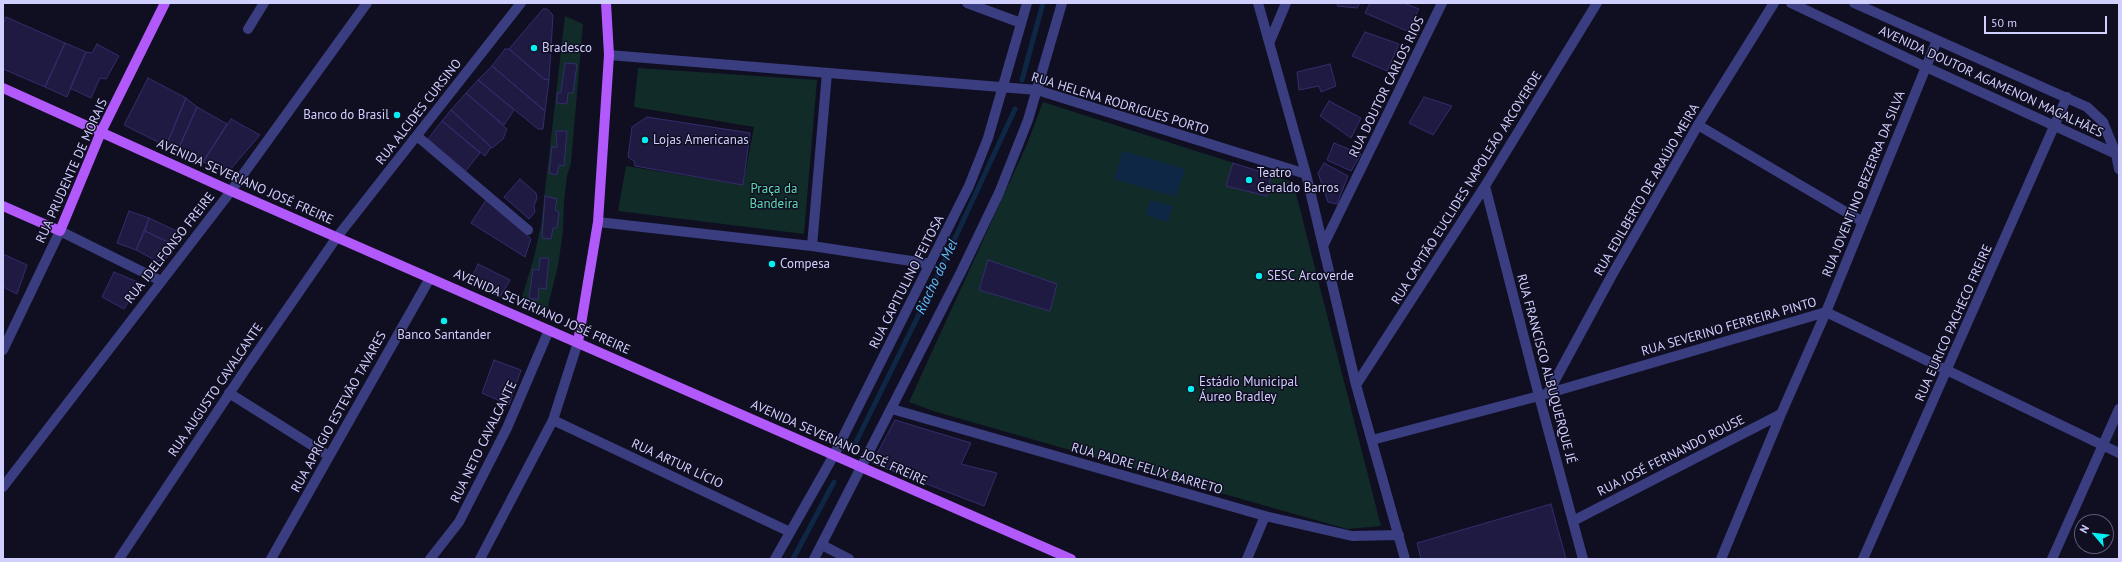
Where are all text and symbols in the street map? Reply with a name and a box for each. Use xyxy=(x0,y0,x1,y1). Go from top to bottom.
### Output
scale bar xyxy=(1986,8,2109,34)
street label: RUA DOUTOR CARLOS RIOS xyxy=(1346,14,1428,160)
text: 50 m xyxy=(1991,15,2017,30)
street label: AVENIDA DOUTOR AGAMENON MAGALHÃES xyxy=(1876,23,2106,141)
place label: Bradesco xyxy=(542,40,592,56)
marker: Bradesco xyxy=(529,43,539,53)
street label: RUA ALCIDES CURSINO xyxy=(373,56,465,168)
street label: RUA CAPITÃO EUCLIDES NAPOLEÃO ARCOVERDE xyxy=(1388,69,1546,307)
street label: RUA HELENA RODRIGUES PORTO xyxy=(1029,70,1211,138)
street label: RUA JOVENTINO BEZERRA DA SILVA xyxy=(1819,89,1909,279)
street label: RUA PRUDENTE DE MORAIS xyxy=(33,96,111,246)
street label: RUA EDILBERTO DE ARAÚJO MEIRA xyxy=(1591,101,1703,279)
place label: Banco do Brasil xyxy=(303,107,389,123)
marker: Banco do Brasil xyxy=(392,110,402,120)
place label: Lojas Americanas xyxy=(653,132,749,148)
marker: Lojas Americanas xyxy=(640,135,650,145)
street label: AVENIDA SEVERIANO JOSÉ FREIRE xyxy=(154,136,336,228)
place label: Teatro Geraldo Barros xyxy=(1257,165,1339,196)
marker: Teatro Geraldo Barros xyxy=(1244,175,1254,185)
park label: Praça da Bandeira xyxy=(749,181,799,212)
street label: RUA IDELFONSO FREIRE xyxy=(122,189,218,307)
street label: RUA CAPITULINO FEITOSA xyxy=(867,213,947,351)
water label: Riacho do Mel xyxy=(912,237,962,317)
street label: RUA EURICO PACHECO FREIRE xyxy=(1912,242,1996,404)
place label: Compesa xyxy=(780,256,830,272)
marker: Compesa xyxy=(767,259,777,269)
street label: AVENIDA SEVERIANO JOSÉ FREIRE xyxy=(451,266,633,358)
place label: SESC Arcoverde xyxy=(1267,268,1354,284)
marker: SESC Arcoverde xyxy=(1254,271,1264,281)
street label: RUA FRANCISCO ALBUQUERQUE JÉ xyxy=(1513,272,1579,466)
street label: RUA SEVERINO FERREIRA PINTO xyxy=(1639,294,1819,360)
marker: Banco Santander xyxy=(439,316,449,326)
street label: RUA AUGUSTO CAVALCANTE xyxy=(165,320,267,460)
place label: Banco Santander xyxy=(397,327,491,343)
street label: RUA APRÍGIO ESTEVÃO TAVARES xyxy=(288,329,390,495)
place label: Estádio Municipal Áureo Bradley xyxy=(1199,374,1298,405)
street label: RUA NETO CAVALCANTE xyxy=(448,378,520,506)
marker: Estádio Municipal Áureo Bradley xyxy=(1186,384,1196,394)
street label: AVENIDA SEVERIANO JOSÉ FREIRE xyxy=(748,397,930,489)
street label: RUA JOSÉ FERNANDO ROUSE xyxy=(1595,412,1747,500)
street label: RUA ARTUR LÍCIO xyxy=(629,436,725,492)
street label: RUA PADRE FELIX BARRETO xyxy=(1069,440,1225,498)
north arrow xyxy=(2074,514,2114,554)
text: N xyxy=(2076,522,2092,535)

